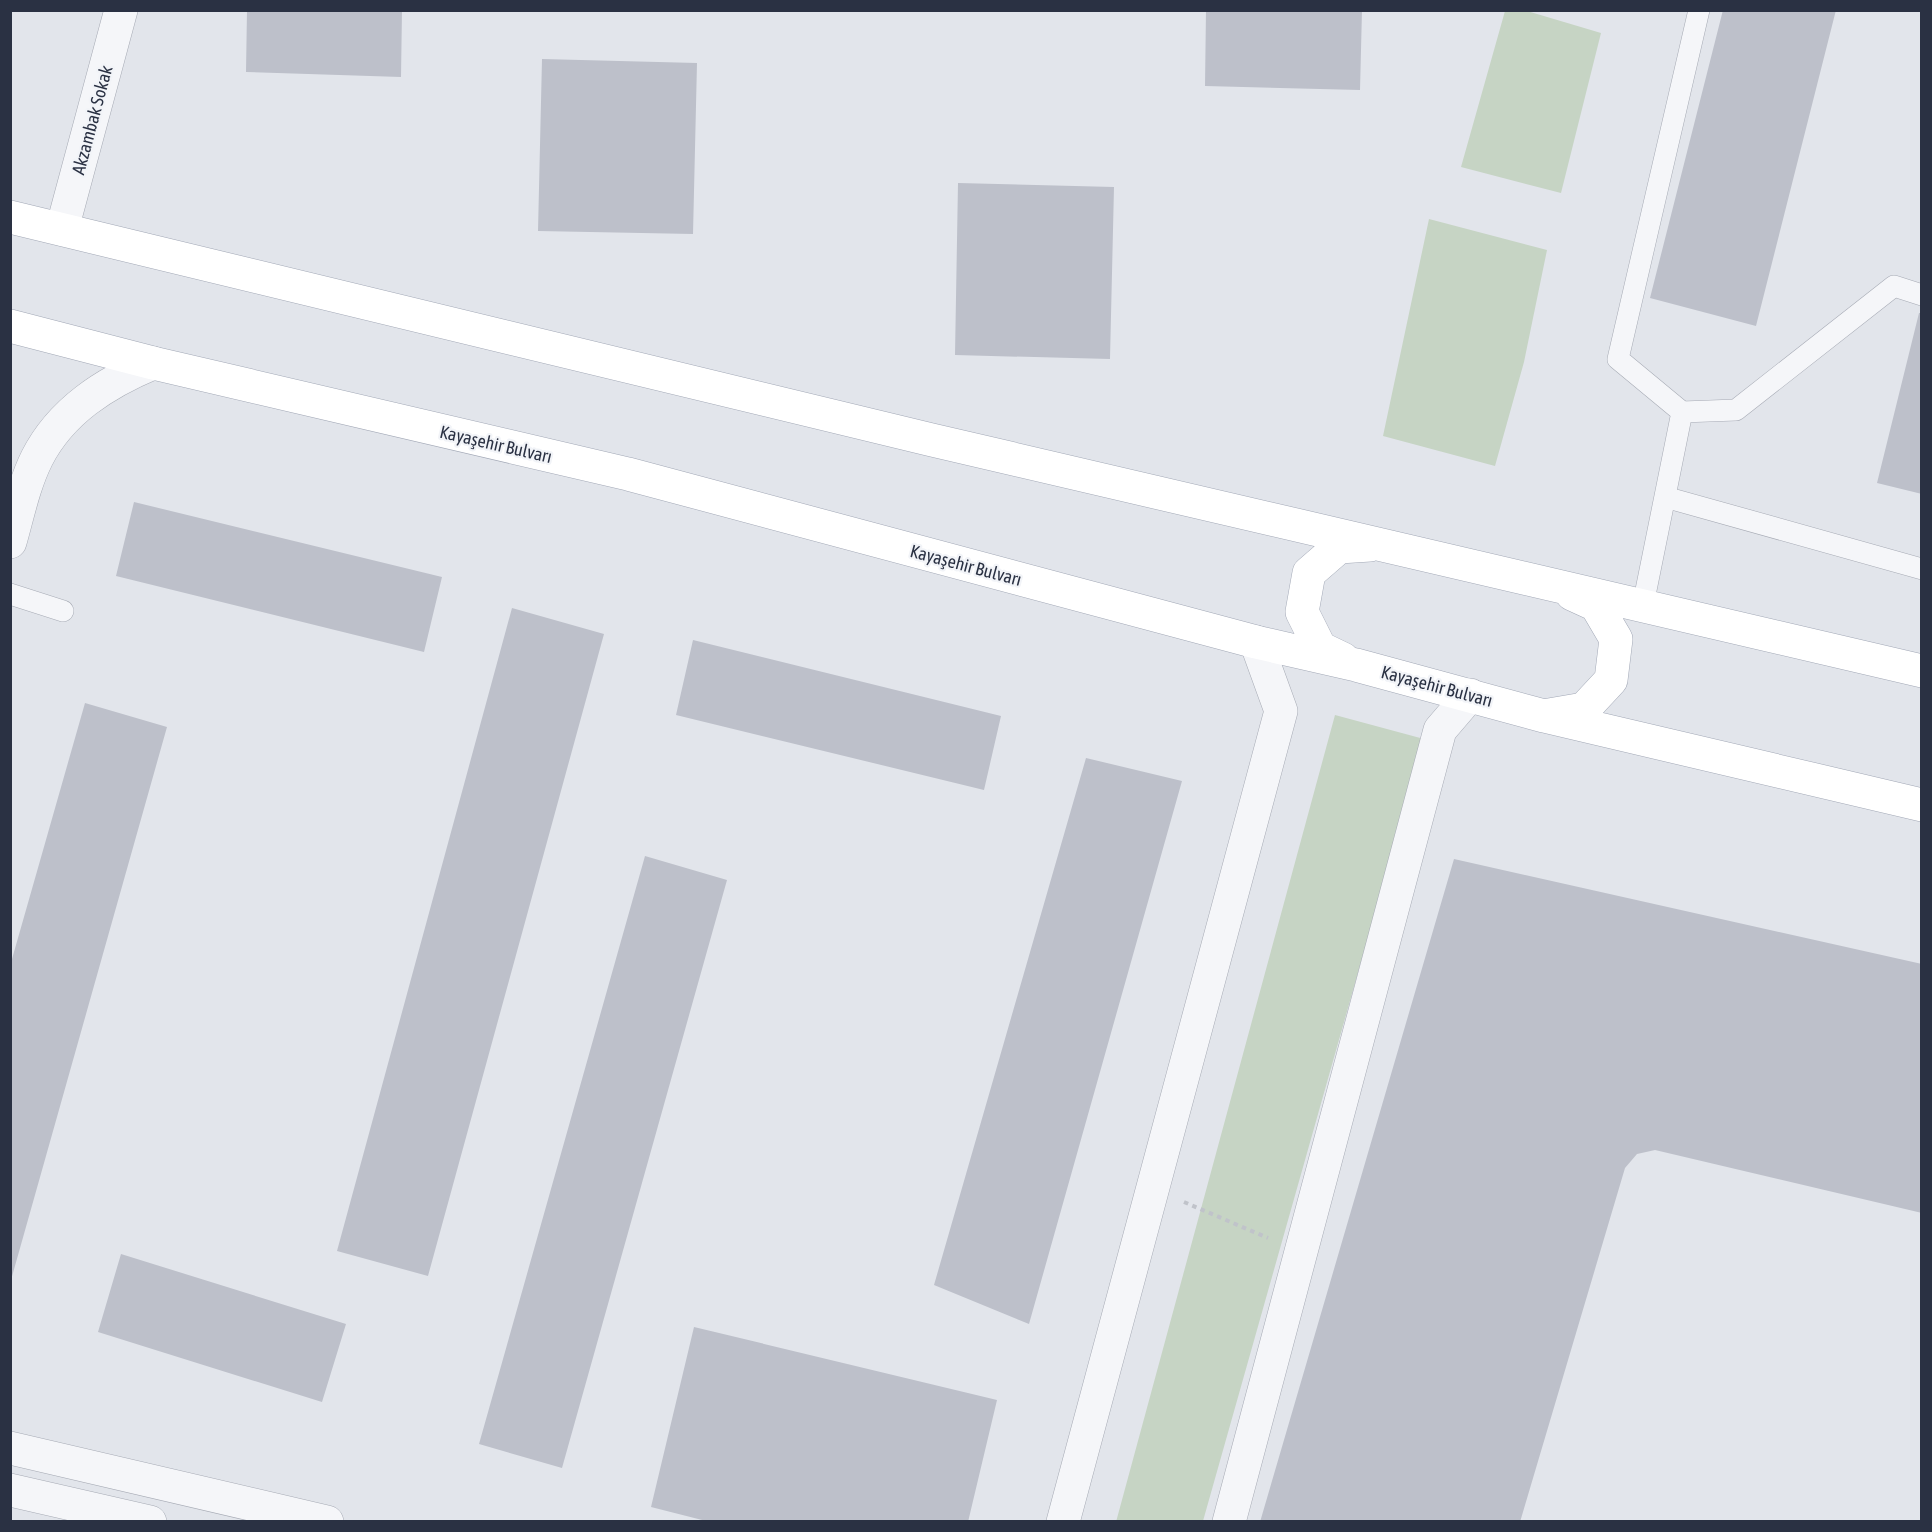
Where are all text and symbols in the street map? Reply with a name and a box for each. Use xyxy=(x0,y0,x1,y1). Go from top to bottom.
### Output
street label: Akzambak Sokak xyxy=(67,63,117,177)
street label: Kayaşehir Bulvarı xyxy=(438,421,554,467)
street label: Kayaşehir Bulvarı xyxy=(908,540,1024,590)
street label: Kayaşehir Bulvarı xyxy=(1379,661,1495,711)

